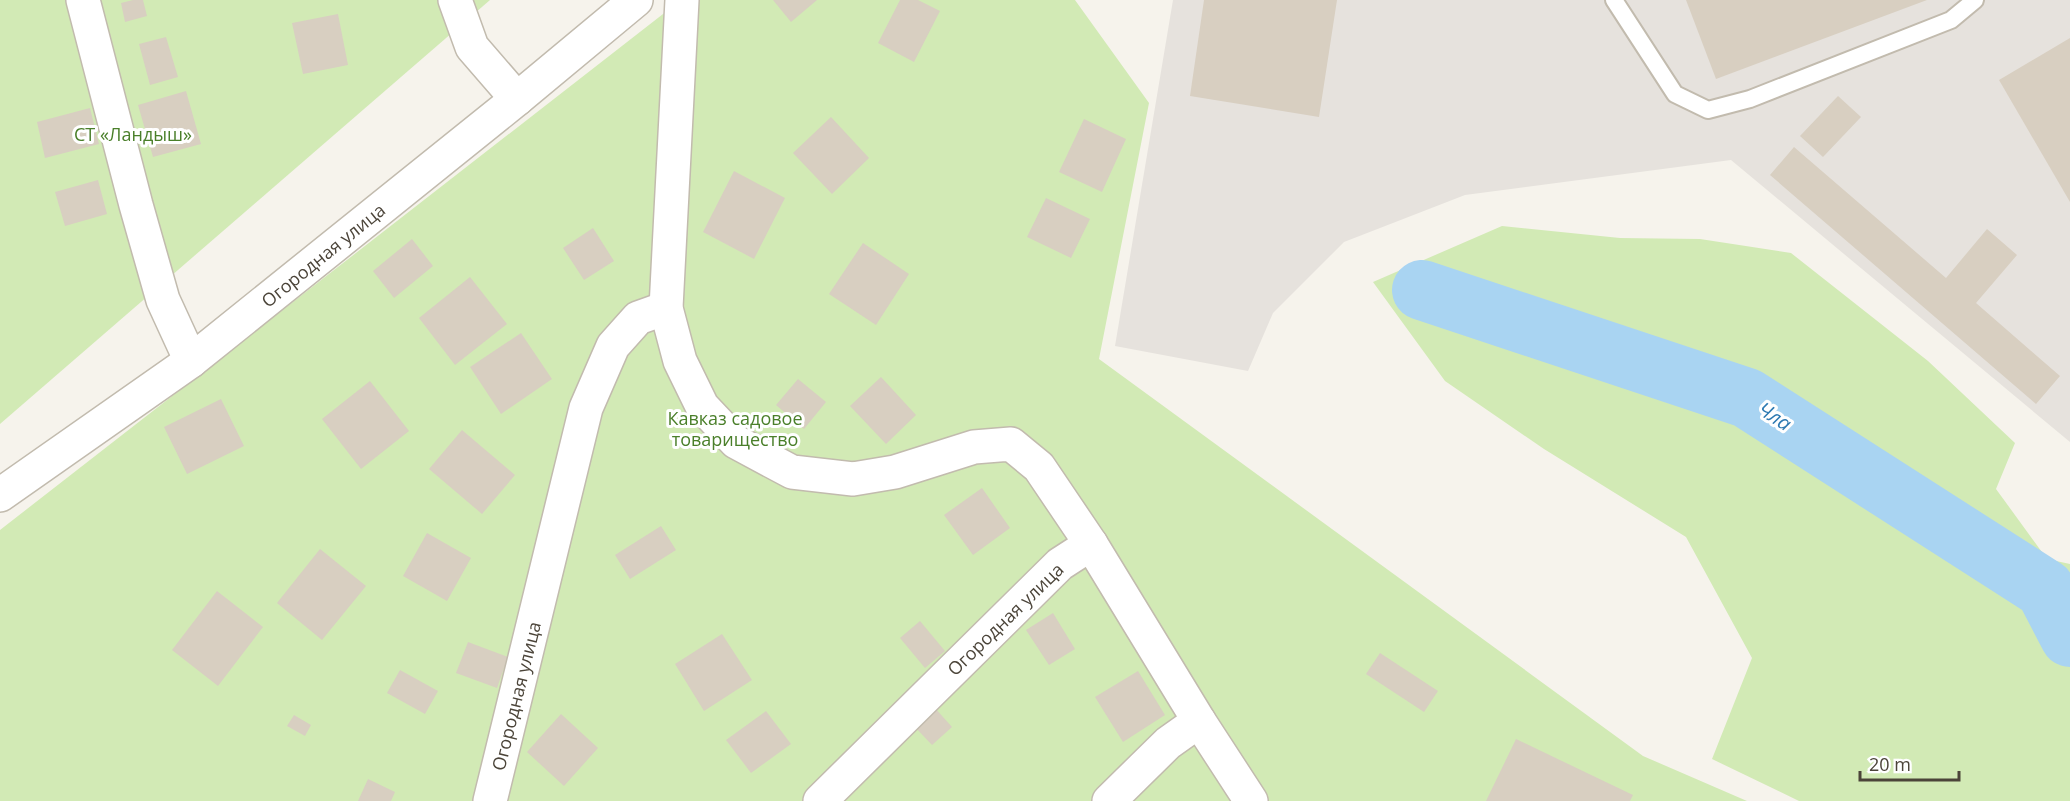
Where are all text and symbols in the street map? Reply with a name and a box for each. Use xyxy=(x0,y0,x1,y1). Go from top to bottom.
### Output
park label: СТ «Ландыш» xyxy=(74,122,192,146)
street label: Огородная улица xyxy=(256,198,390,312)
water label: Чла xyxy=(1753,395,1797,437)
park label: Кавказ садовое товарищество xyxy=(667,406,803,451)
street label: Огородная улица xyxy=(942,557,1068,681)
street label: Огородная улица xyxy=(486,619,546,773)
scale bar xyxy=(1860,744,1959,782)
text: 20 m xyxy=(1869,752,1911,776)

